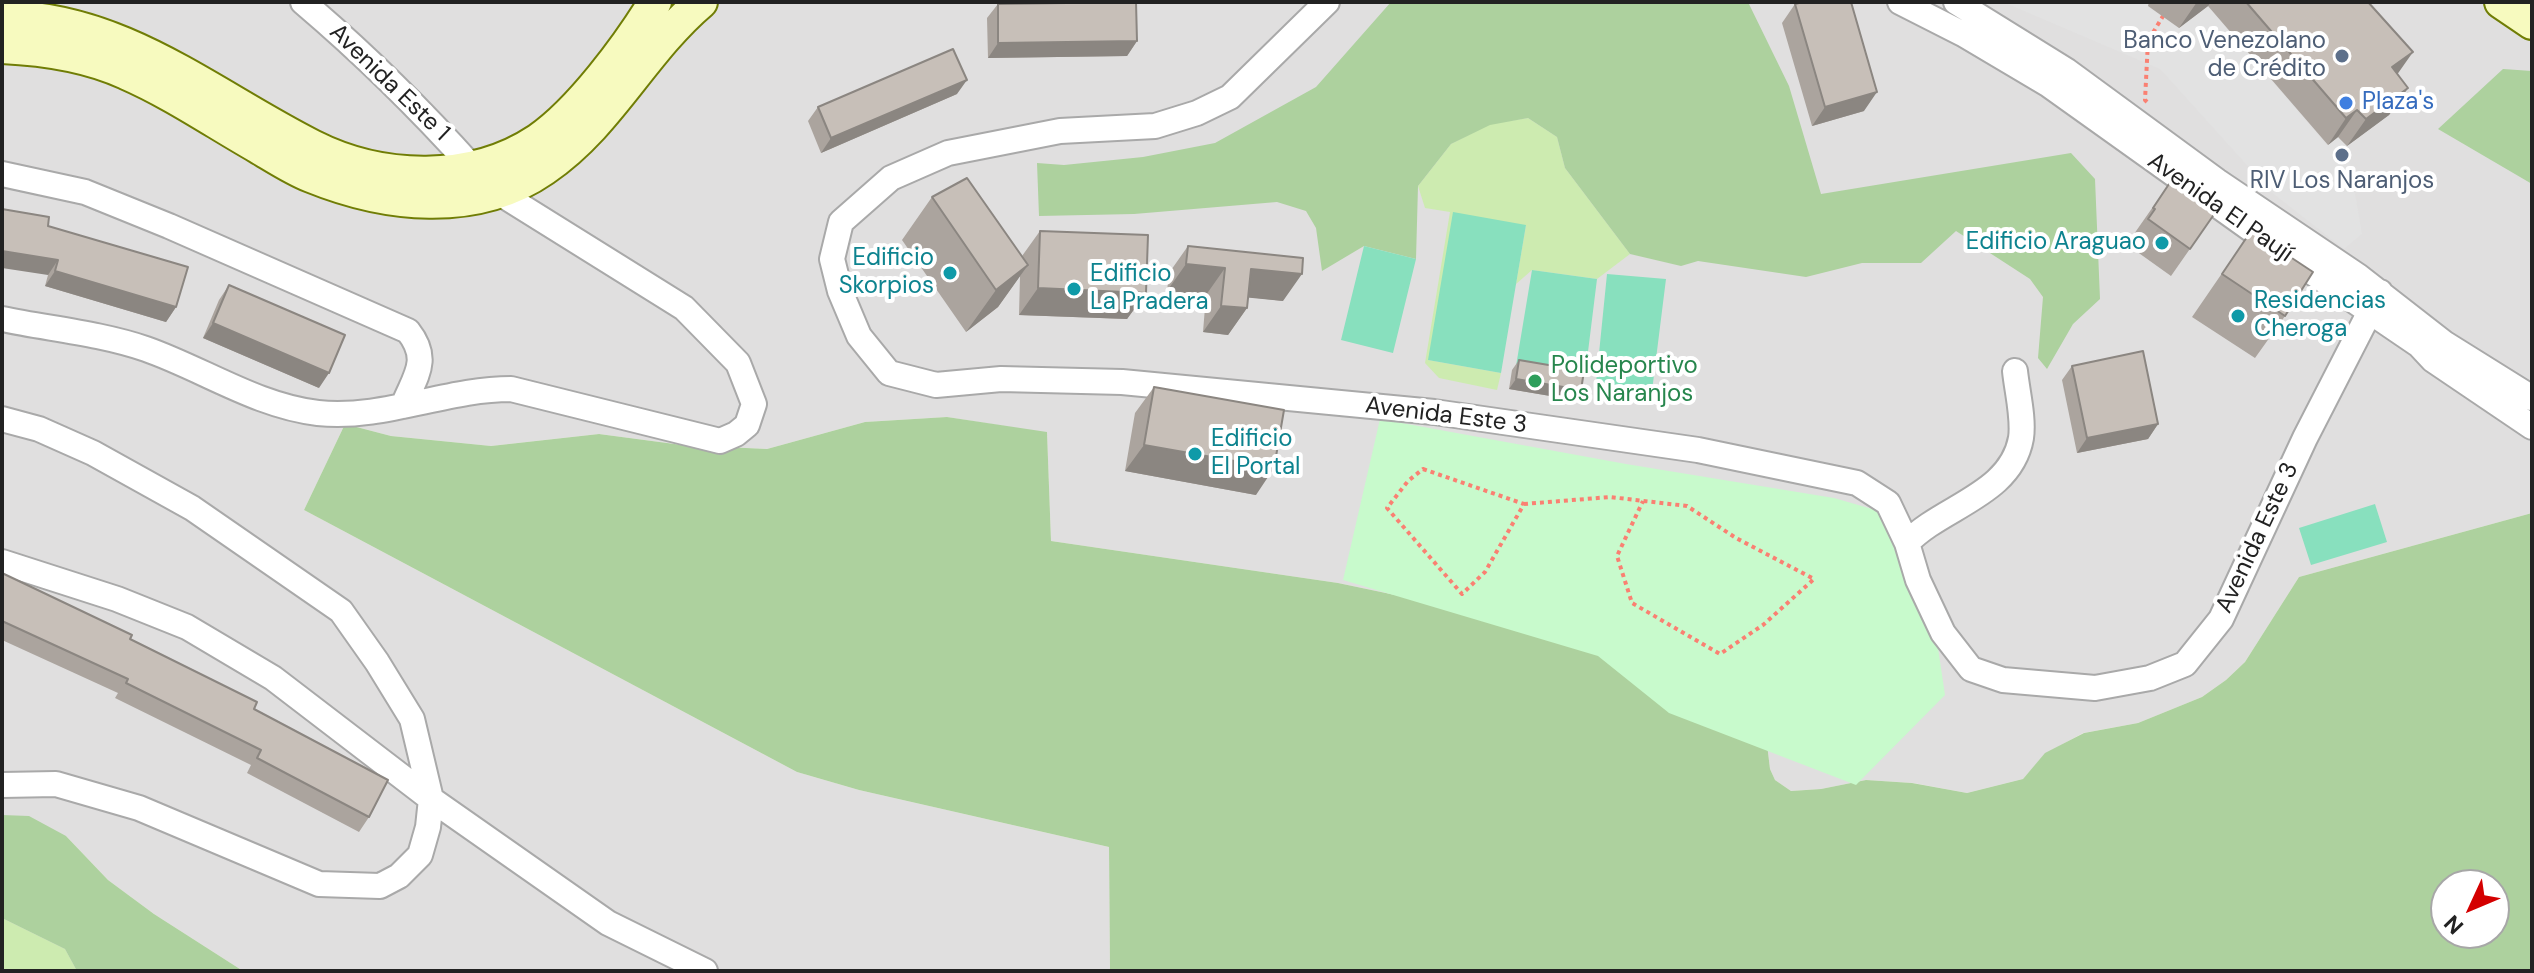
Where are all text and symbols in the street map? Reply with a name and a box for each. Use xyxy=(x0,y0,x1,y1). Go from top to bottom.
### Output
street label: Avenida Este 1 xyxy=(323,18,455,148)
place label: Banco Venezolano de Crédito xyxy=(2123,28,2326,84)
marker: Banco Venezolano de Crédito xyxy=(2333,47,2351,65)
place label: Plaza's xyxy=(2362,89,2434,117)
marker: Plaza's xyxy=(2337,94,2355,112)
marker: RIV Los Naranjos xyxy=(2333,146,2351,164)
street label: Avenida El Paují xyxy=(2142,147,2298,269)
place label: RIV Los Naranjos xyxy=(2250,168,2434,196)
place label: Edificio Araguao xyxy=(1966,229,2146,257)
marker: Edificio Araguao xyxy=(2153,234,2171,252)
place label: Edificio Skorpios xyxy=(839,245,934,301)
place label: Edificio La Pradera xyxy=(1090,261,1209,317)
marker: Edificio Skorpios xyxy=(941,264,959,282)
marker: Edificio La Pradera xyxy=(1065,280,1083,298)
place label: Residencias Cheroga xyxy=(2254,288,2386,344)
marker: Residencias Cheroga xyxy=(2229,307,2247,325)
place label: Polideportivo Los Naranjos xyxy=(1551,353,1698,409)
marker: Polideportivo Los Naranjos xyxy=(1526,372,1544,390)
street label: Avenida Este 3 xyxy=(1363,392,1529,440)
place label: Edificio El Portal xyxy=(1211,426,1300,482)
marker: Edificio El Portal xyxy=(1186,445,1204,463)
street label: Avenida Este 3 xyxy=(2211,458,2305,618)
north arrow xyxy=(2430,869,2510,949)
text: N xyxy=(2438,909,2470,940)

